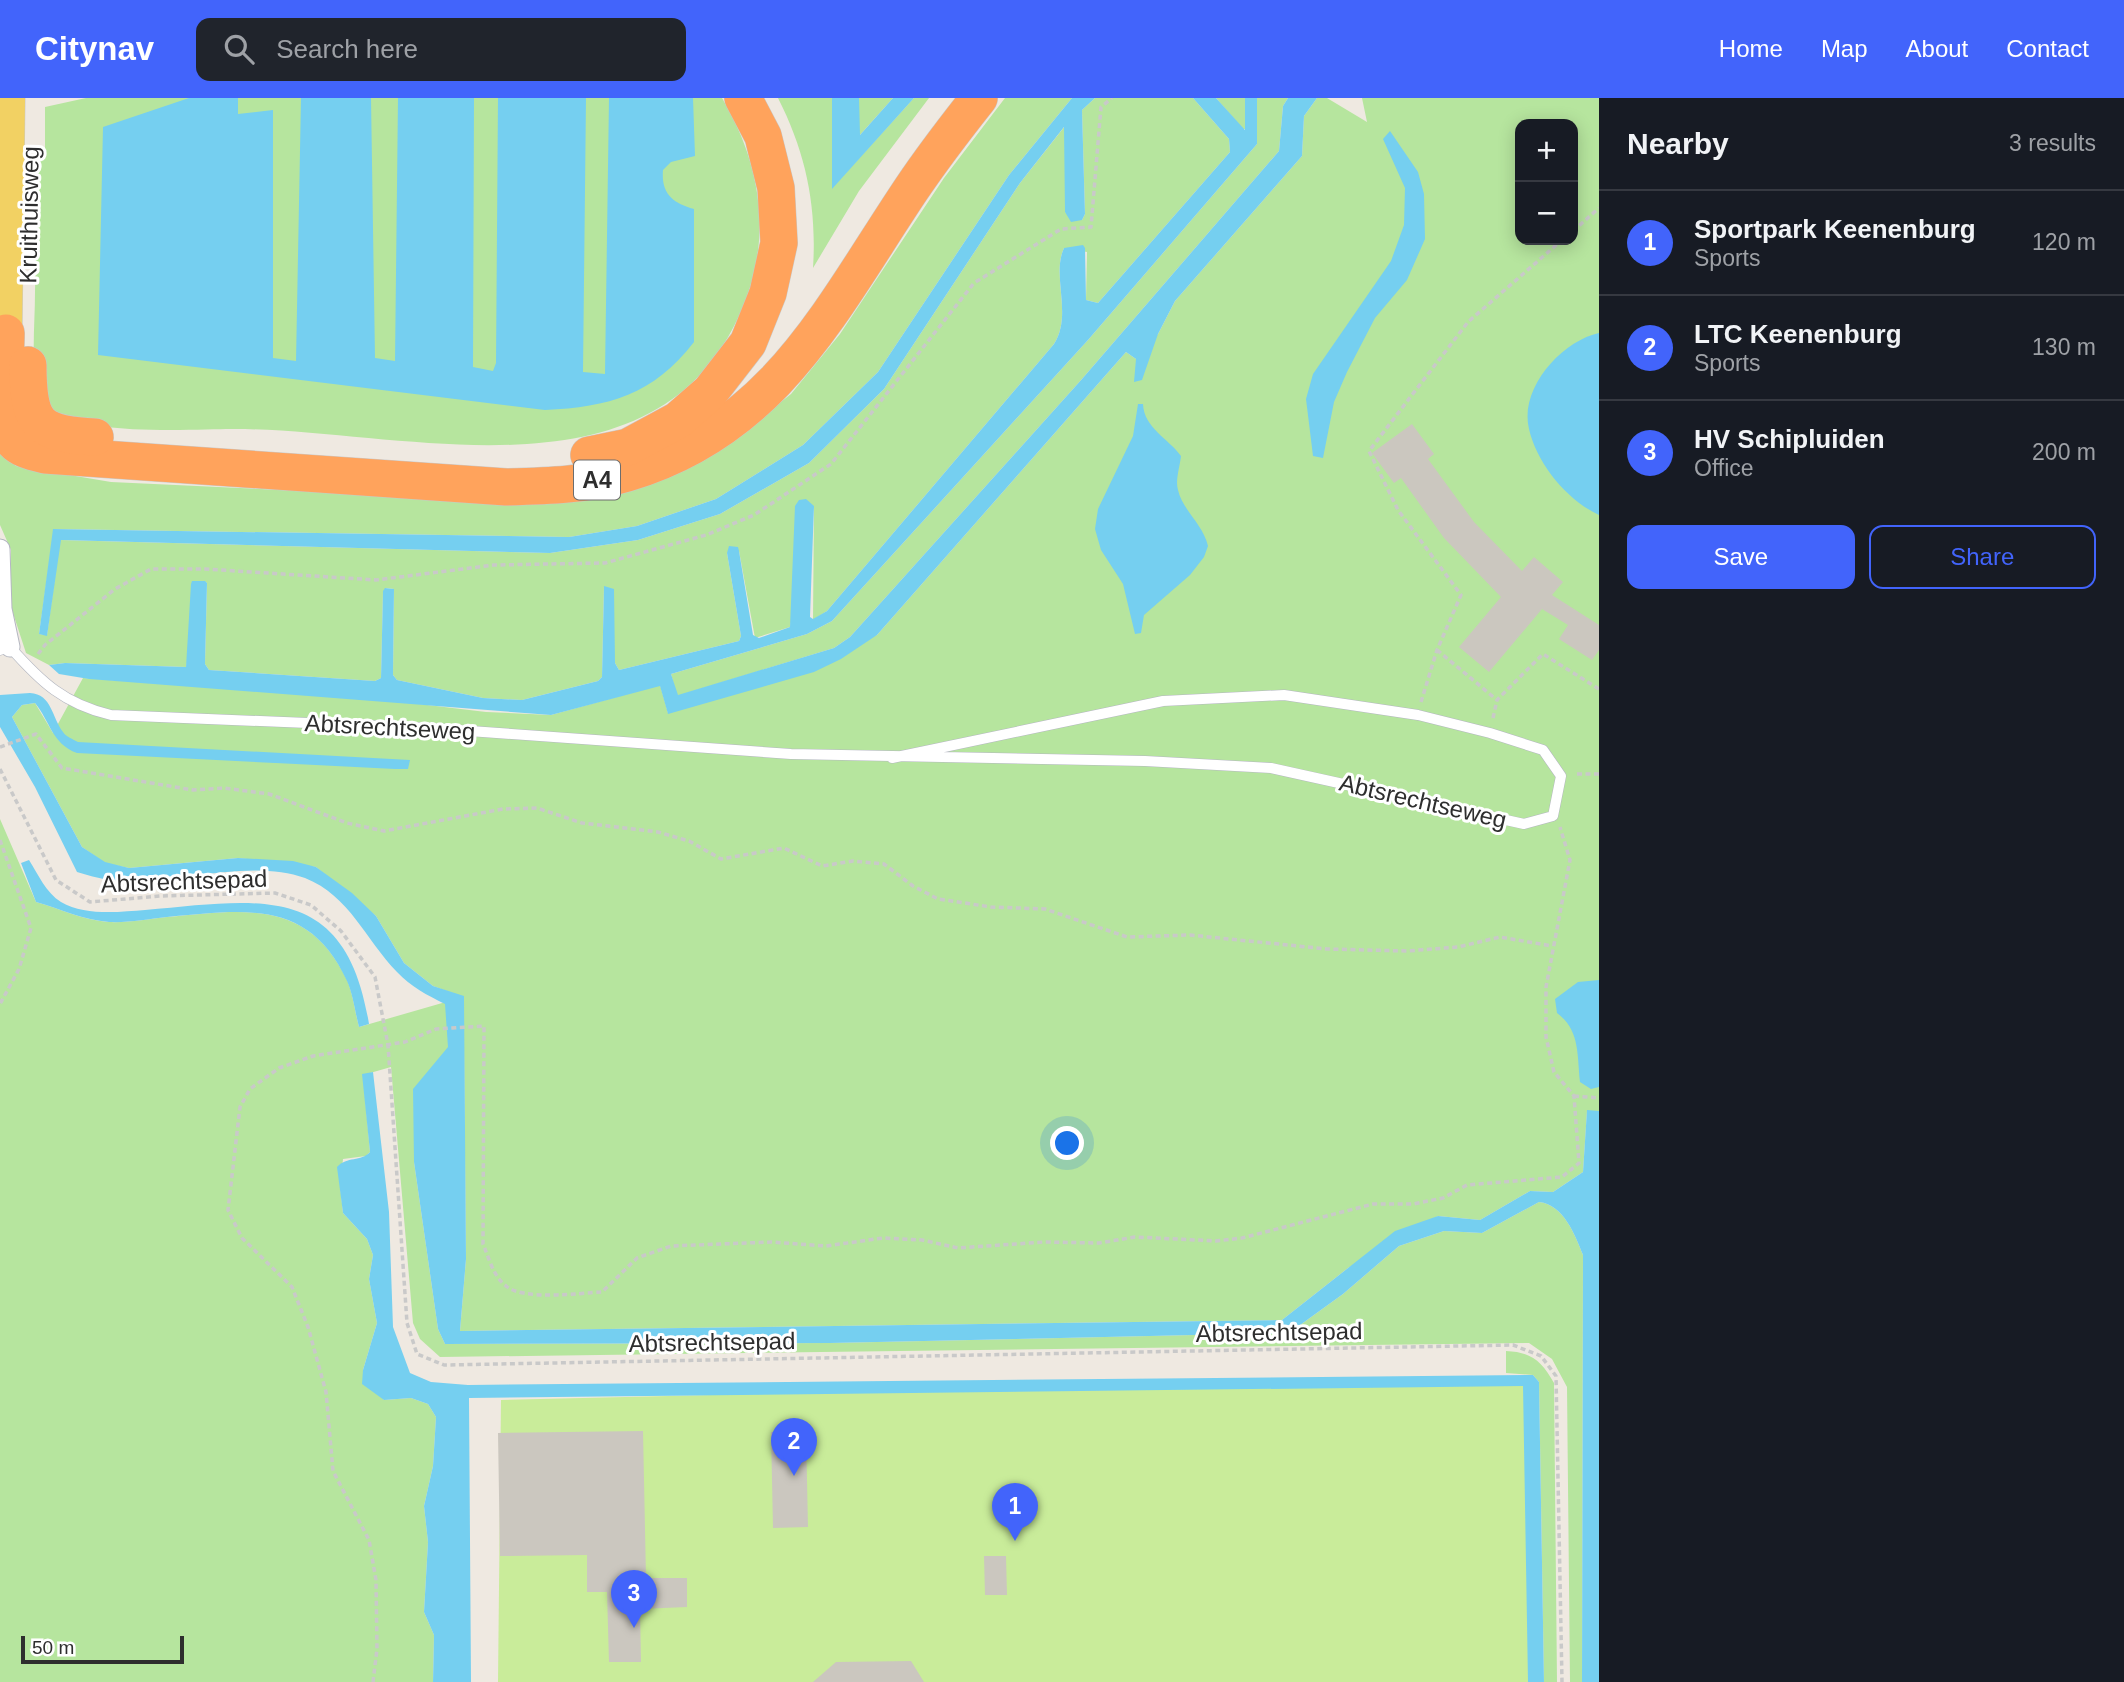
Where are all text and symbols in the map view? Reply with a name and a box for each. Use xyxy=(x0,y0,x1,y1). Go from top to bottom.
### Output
search box xyxy=(196,18,686,81)
text: Citynav xyxy=(35,30,154,67)
icon: search xyxy=(220,30,258,68)
text: Search here xyxy=(276,34,418,64)
text: Home xyxy=(1719,35,1783,62)
text: Map xyxy=(1821,35,1868,62)
text: About xyxy=(1906,35,1968,62)
text: Contact xyxy=(2006,35,2089,62)
map controls xyxy=(1515,119,1578,245)
button: + xyxy=(1515,119,1578,182)
text: Nearby xyxy=(1627,127,1729,160)
text: 3 results xyxy=(2009,130,2096,156)
street label: Kruithuisweg xyxy=(14,146,44,284)
button: − xyxy=(1515,182,1578,245)
text: Sportpark Keenenburg xyxy=(1694,214,1976,244)
text: 1 xyxy=(1644,229,1656,255)
text: 120 m xyxy=(2032,229,2096,255)
text: Sports xyxy=(1694,245,1760,271)
text: LTC Keenenburg xyxy=(1694,319,1902,349)
text: 2 xyxy=(1644,334,1656,360)
text: 130 m xyxy=(2032,334,2096,360)
text: Sports xyxy=(1694,350,1760,376)
text: HV Schipluiden xyxy=(1694,424,1885,454)
text: 3 xyxy=(1644,439,1656,465)
text: 200 m xyxy=(2032,439,2096,465)
text: Office xyxy=(1694,455,1754,481)
road number: A4 xyxy=(574,460,620,500)
button: Save xyxy=(1627,525,1855,589)
button: Share xyxy=(1869,525,2096,589)
street label: Abtsrechtseweg xyxy=(304,709,476,745)
street label: Abtsrechtseweg xyxy=(1337,769,1509,833)
street label: Abtsrechtsepad xyxy=(100,865,268,897)
your location xyxy=(1050,1126,1084,1160)
street label: Abtsrechtsepad xyxy=(1195,1317,1363,1347)
street label: Abtsrechtsepad xyxy=(628,1327,796,1357)
pin: 2 xyxy=(771,1418,817,1476)
pin: 1 xyxy=(992,1483,1038,1541)
pin: 3 xyxy=(611,1570,657,1628)
scale bar xyxy=(21,1633,184,1665)
text: 50 m xyxy=(32,1637,74,1658)

